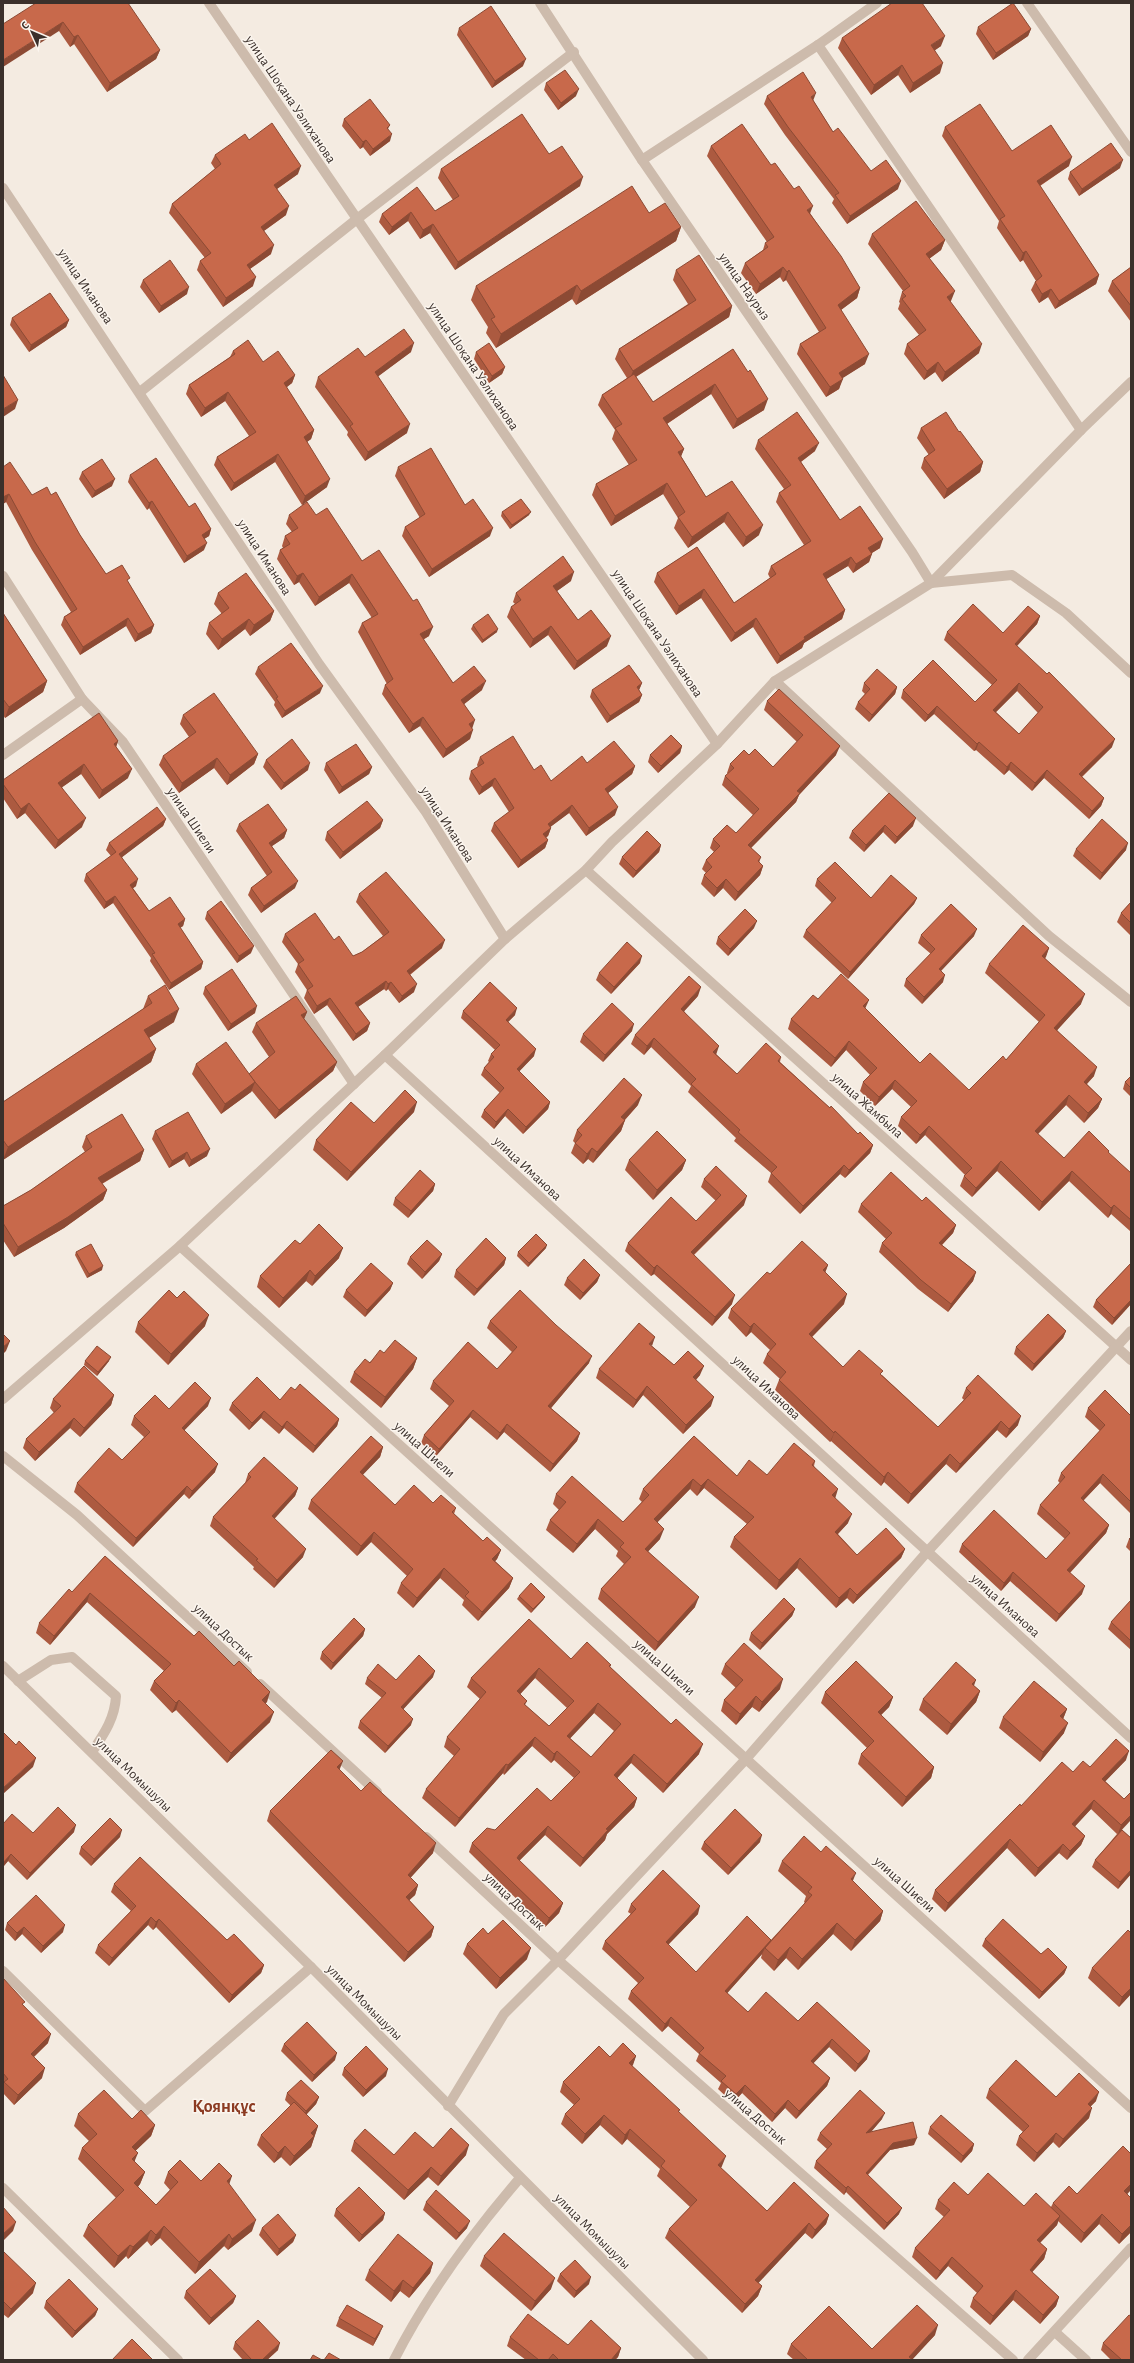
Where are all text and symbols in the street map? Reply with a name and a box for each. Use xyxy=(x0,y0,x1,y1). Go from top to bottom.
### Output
north arrow xyxy=(12,12,52,52)
text: С xyxy=(19,19,31,31)
street label: улица Шоқана Уәлиханова xyxy=(242,32,338,166)
street label: улица Иманова xyxy=(54,246,116,327)
street label: улица Наурыз xyxy=(715,250,772,323)
street label: улица Шоқана Уәлиханова xyxy=(425,299,521,433)
street label: улица Иманова xyxy=(234,516,294,598)
street label: улица Шоқана Уәлиханова xyxy=(609,566,705,700)
street label: улица Иманова xyxy=(417,783,477,865)
street label: улица Шиели xyxy=(164,784,218,856)
street label: улица Жамбыла xyxy=(828,1070,906,1142)
street label: улица Иманова xyxy=(490,1133,564,1204)
street label: улица Иманова xyxy=(729,1352,803,1423)
street label: улица Шиели xyxy=(391,1418,457,1480)
street label: улица Иманова xyxy=(967,1571,1043,1641)
street label: улица Достык xyxy=(190,1601,257,1665)
street label: улица Шиели xyxy=(631,1636,697,1698)
street label: улица Момышулы xyxy=(91,1734,174,1815)
street label: улица Шиели xyxy=(871,1853,937,1915)
street label: улица Достык xyxy=(481,1870,548,1934)
street label: улица Момышулы xyxy=(323,1961,405,2043)
street label: улица Достык xyxy=(721,2086,789,2148)
district label: Қоянқұс xyxy=(192,2098,256,2116)
street label: улица Момышулы xyxy=(551,2190,633,2272)

